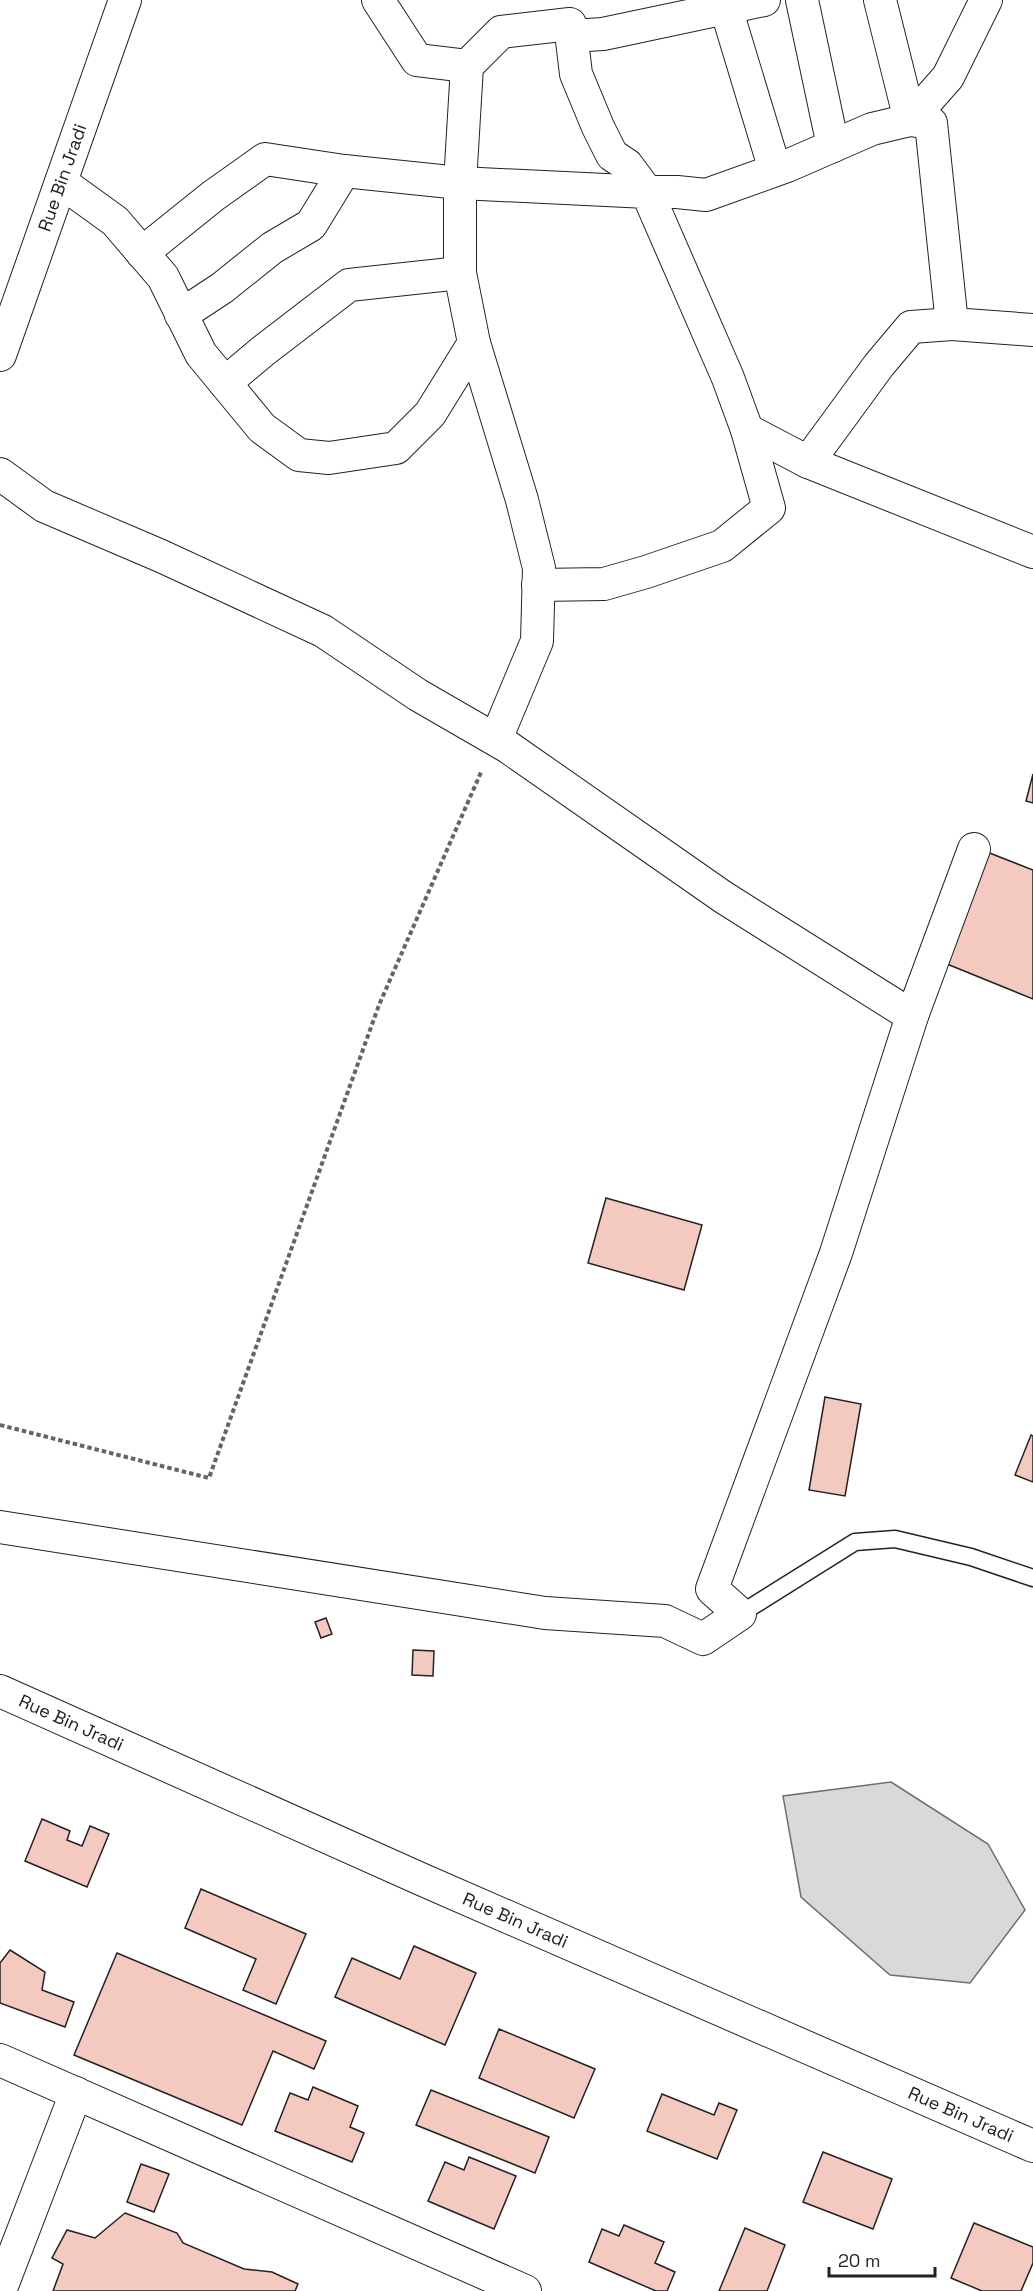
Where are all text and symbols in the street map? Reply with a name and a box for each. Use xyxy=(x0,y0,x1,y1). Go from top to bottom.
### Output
street label: Rue Bin Jradi xyxy=(32,121,92,234)
street label: Rue Bin Jradi xyxy=(15,1689,127,1756)
street label: Rue Bin Jradi xyxy=(459,1887,572,1953)
street label: Rue Bin Jradi xyxy=(905,2081,1017,2147)
scale bar xyxy=(829,2240,936,2278)
text: 20 m xyxy=(838,2249,881,2272)

